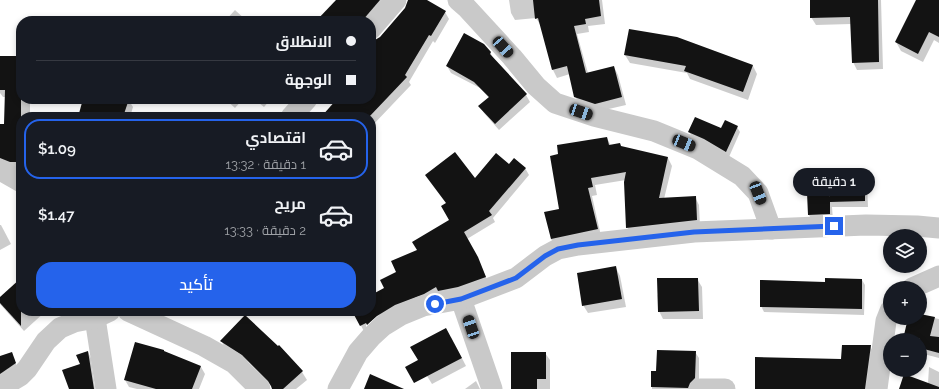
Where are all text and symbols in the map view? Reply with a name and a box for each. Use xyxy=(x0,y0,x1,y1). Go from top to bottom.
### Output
text: الانطلاق xyxy=(276,33,332,51)
car xyxy=(491,34,515,60)
text: الوجهة xyxy=(285,71,332,89)
car xyxy=(568,102,594,122)
text: اقتصادي xyxy=(246,129,306,147)
icon: car xyxy=(318,131,354,167)
car xyxy=(671,133,697,153)
text: $1.09 xyxy=(38,140,76,158)
text: 1 دقيقة · 13:32 xyxy=(226,157,306,172)
callout: 1 دقيقة xyxy=(793,168,875,196)
text: 1 دقيقة xyxy=(812,174,856,189)
car xyxy=(748,180,768,206)
text: مريح xyxy=(274,195,306,213)
icon: car xyxy=(318,197,354,233)
text: $1.47 xyxy=(38,206,74,224)
route end xyxy=(825,217,843,235)
text: 2 دقيقة · 13:33 xyxy=(224,223,306,238)
map controls xyxy=(883,229,927,377)
button: layers xyxy=(883,229,927,273)
button: تأكيد xyxy=(36,262,356,308)
button: + xyxy=(883,281,927,325)
route start xyxy=(426,295,444,313)
car xyxy=(461,314,481,340)
button: − xyxy=(883,333,927,377)

